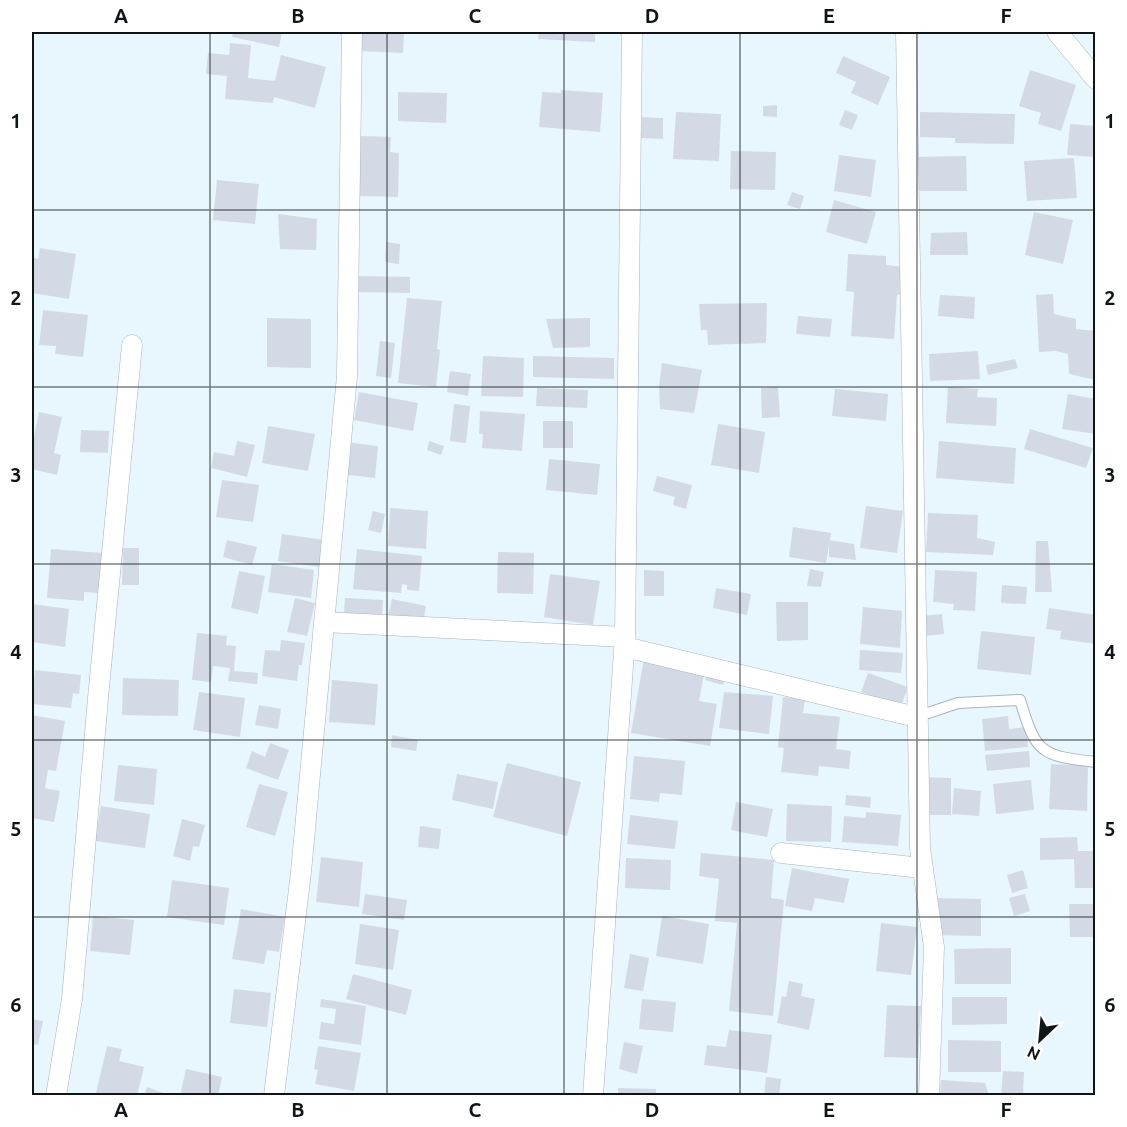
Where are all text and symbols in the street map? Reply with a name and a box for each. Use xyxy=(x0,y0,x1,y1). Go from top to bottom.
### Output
text: A xyxy=(114,4,128,27)
text: B xyxy=(291,4,305,27)
text: C xyxy=(469,4,482,27)
text: D xyxy=(645,4,659,27)
text: E xyxy=(823,4,835,27)
text: F xyxy=(1000,4,1012,27)
text: 1 xyxy=(10,109,22,132)
text: 1 xyxy=(1104,109,1116,132)
text: 2 xyxy=(10,286,22,309)
text: 2 xyxy=(1104,286,1116,309)
text: 3 xyxy=(10,463,22,486)
text: 3 xyxy=(1104,463,1116,486)
text: 4 xyxy=(10,640,22,663)
text: 4 xyxy=(1104,640,1116,663)
text: 5 xyxy=(10,817,22,840)
text: 5 xyxy=(1104,817,1116,840)
text: 6 xyxy=(10,993,22,1016)
text: 6 xyxy=(1104,993,1116,1016)
north arrow xyxy=(1010,1010,1070,1070)
text: N xyxy=(1024,1043,1043,1064)
text: A xyxy=(114,1098,128,1121)
text: B xyxy=(291,1098,305,1121)
text: C xyxy=(469,1098,482,1121)
text: D xyxy=(645,1098,659,1121)
text: E xyxy=(823,1098,835,1121)
text: F xyxy=(1000,1098,1012,1121)

